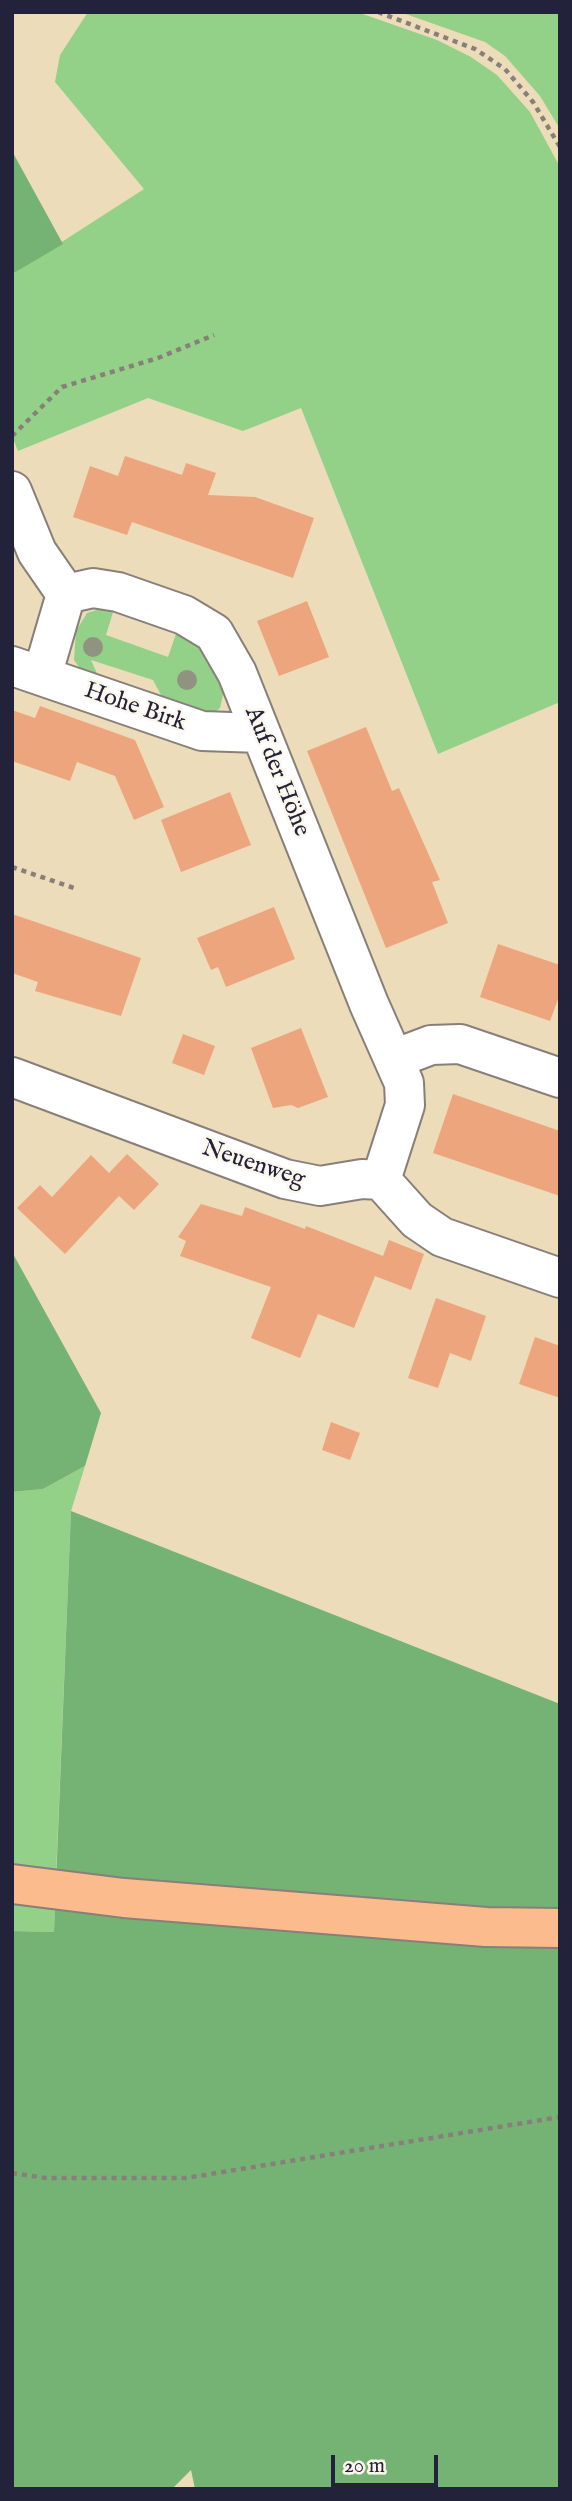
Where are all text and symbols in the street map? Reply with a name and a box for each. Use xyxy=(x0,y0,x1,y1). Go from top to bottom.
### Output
street label: Hohe Birk xyxy=(80,677,190,739)
street label: Auf der Höhe xyxy=(237,703,315,841)
street label: Neuenweg xyxy=(198,1135,308,1195)
scale bar xyxy=(334,2442,441,2486)
text: 20 m xyxy=(344,2453,385,2480)

